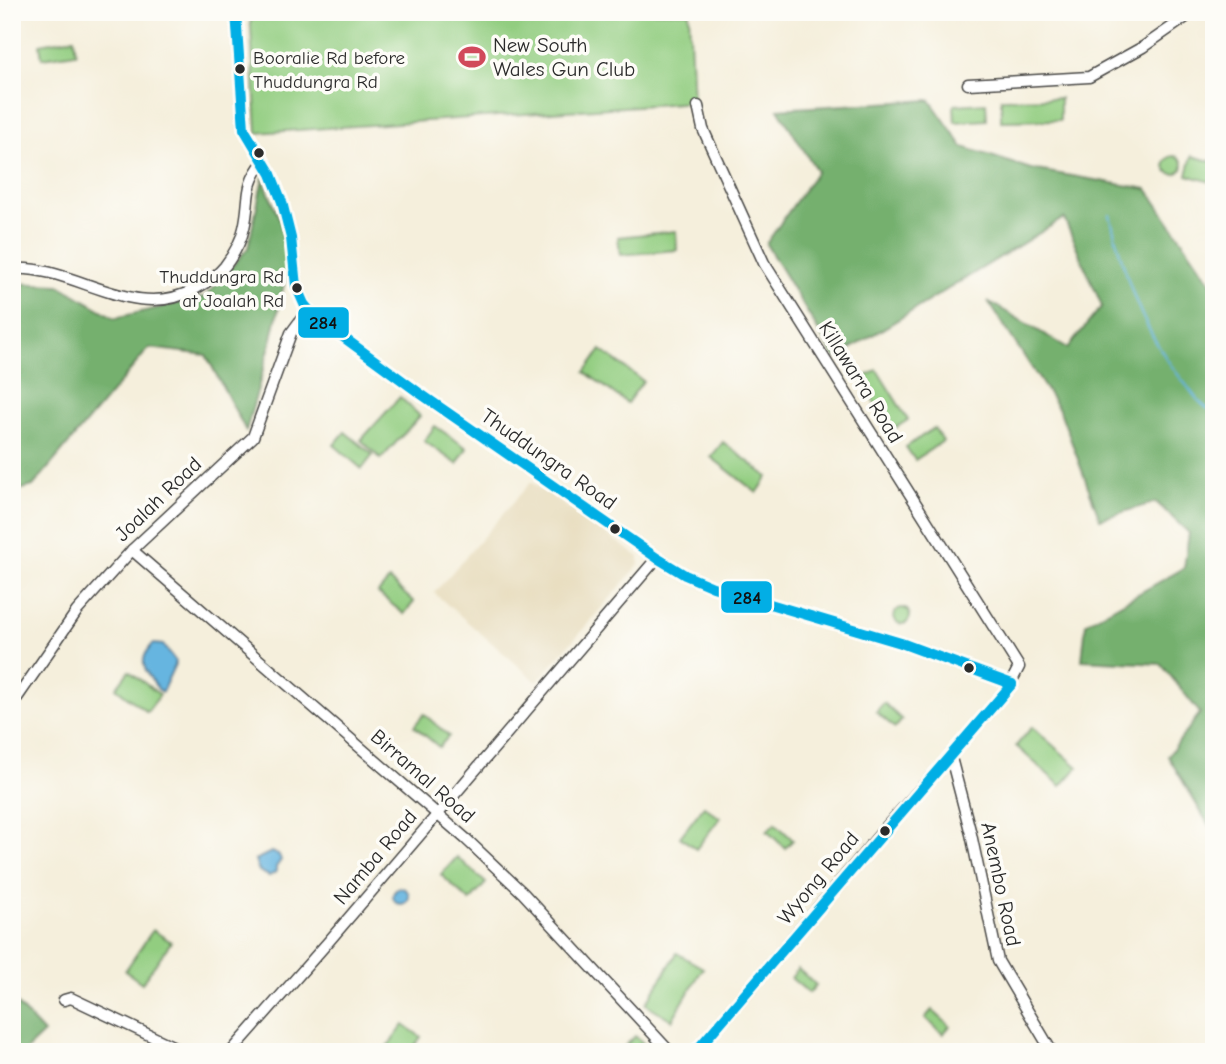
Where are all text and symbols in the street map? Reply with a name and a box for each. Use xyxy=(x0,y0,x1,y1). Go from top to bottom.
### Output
place label: New South Wales Gun Club xyxy=(493,33,635,81)
sports icon: New South Wales Gun Club xyxy=(457,42,487,72)
place label: Booralie Rd before Thuddungra Rd xyxy=(253,47,405,93)
marker: Booralie Rd before Thuddungra Rd xyxy=(233,62,247,76)
unlabelled marker xyxy=(252,146,266,160)
place label: Thuddungra Rd at Joalah Rd xyxy=(159,266,284,312)
marker: Thuddungra Rd at Joalah Rd xyxy=(290,281,304,295)
line badge: 284 xyxy=(297,306,350,339)
text: 284 xyxy=(309,312,337,334)
street label: Killawarra Road xyxy=(814,317,908,447)
street label: Thuddungra Road xyxy=(477,403,621,515)
street label: Joalah Road xyxy=(110,452,206,546)
unlabelled marker xyxy=(608,522,622,536)
line badge: 284 xyxy=(720,580,773,614)
text: 284 xyxy=(733,587,761,609)
unlabelled marker xyxy=(962,661,976,675)
street label: Birramal Road xyxy=(366,724,480,828)
street label: Namba Road xyxy=(328,805,422,909)
street label: Anembo Road xyxy=(976,820,1026,948)
unlabelled marker xyxy=(878,824,892,838)
street label: Wyong Road xyxy=(772,827,864,929)

